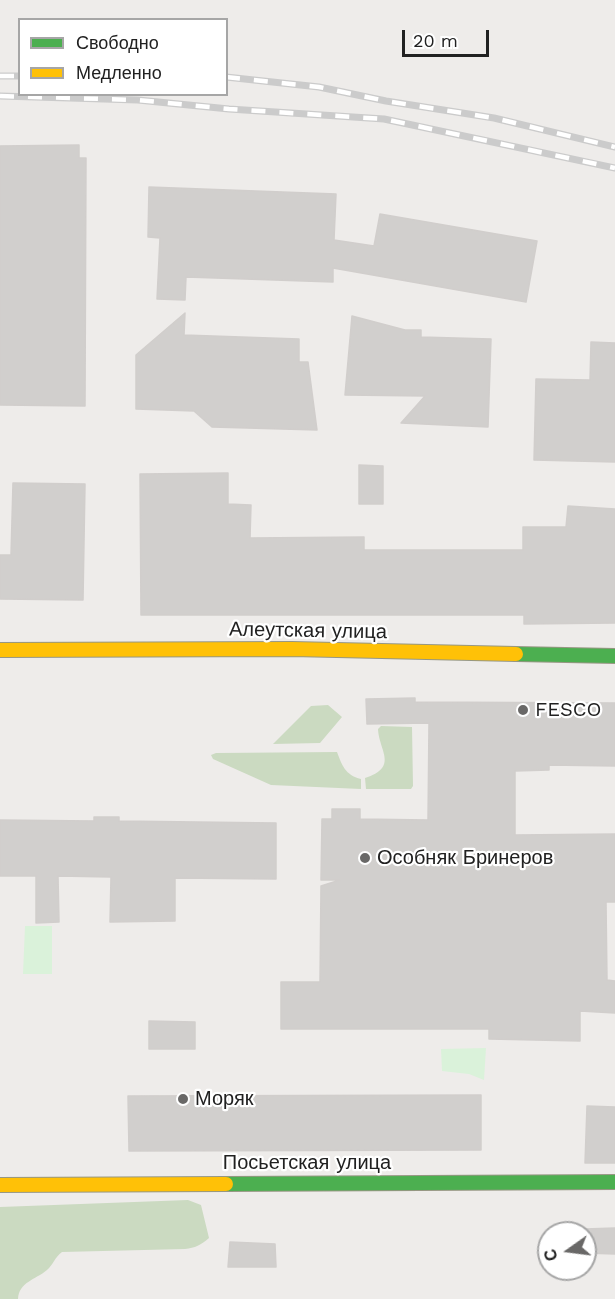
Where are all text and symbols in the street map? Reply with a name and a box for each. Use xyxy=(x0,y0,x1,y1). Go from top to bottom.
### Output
legend xyxy=(18,18,228,96)
scale bar xyxy=(405,18,492,56)
text: 20 m xyxy=(413,30,458,51)
text: Свободно xyxy=(76,32,159,53)
text: Медленно xyxy=(76,62,162,83)
street label: Алеутская улица xyxy=(225,618,391,644)
place label: FESCO xyxy=(535,698,601,722)
marker: FESCO xyxy=(516,703,530,717)
place label: Особняк Бринеров xyxy=(377,846,565,870)
marker: Особняк Бринеров xyxy=(358,851,372,865)
place label: Моряк xyxy=(195,1087,258,1111)
marker: Моряк xyxy=(176,1092,190,1106)
street label: Посьетская улица xyxy=(218,1151,396,1175)
north arrow xyxy=(537,1221,597,1281)
text: С xyxy=(540,1247,562,1263)

